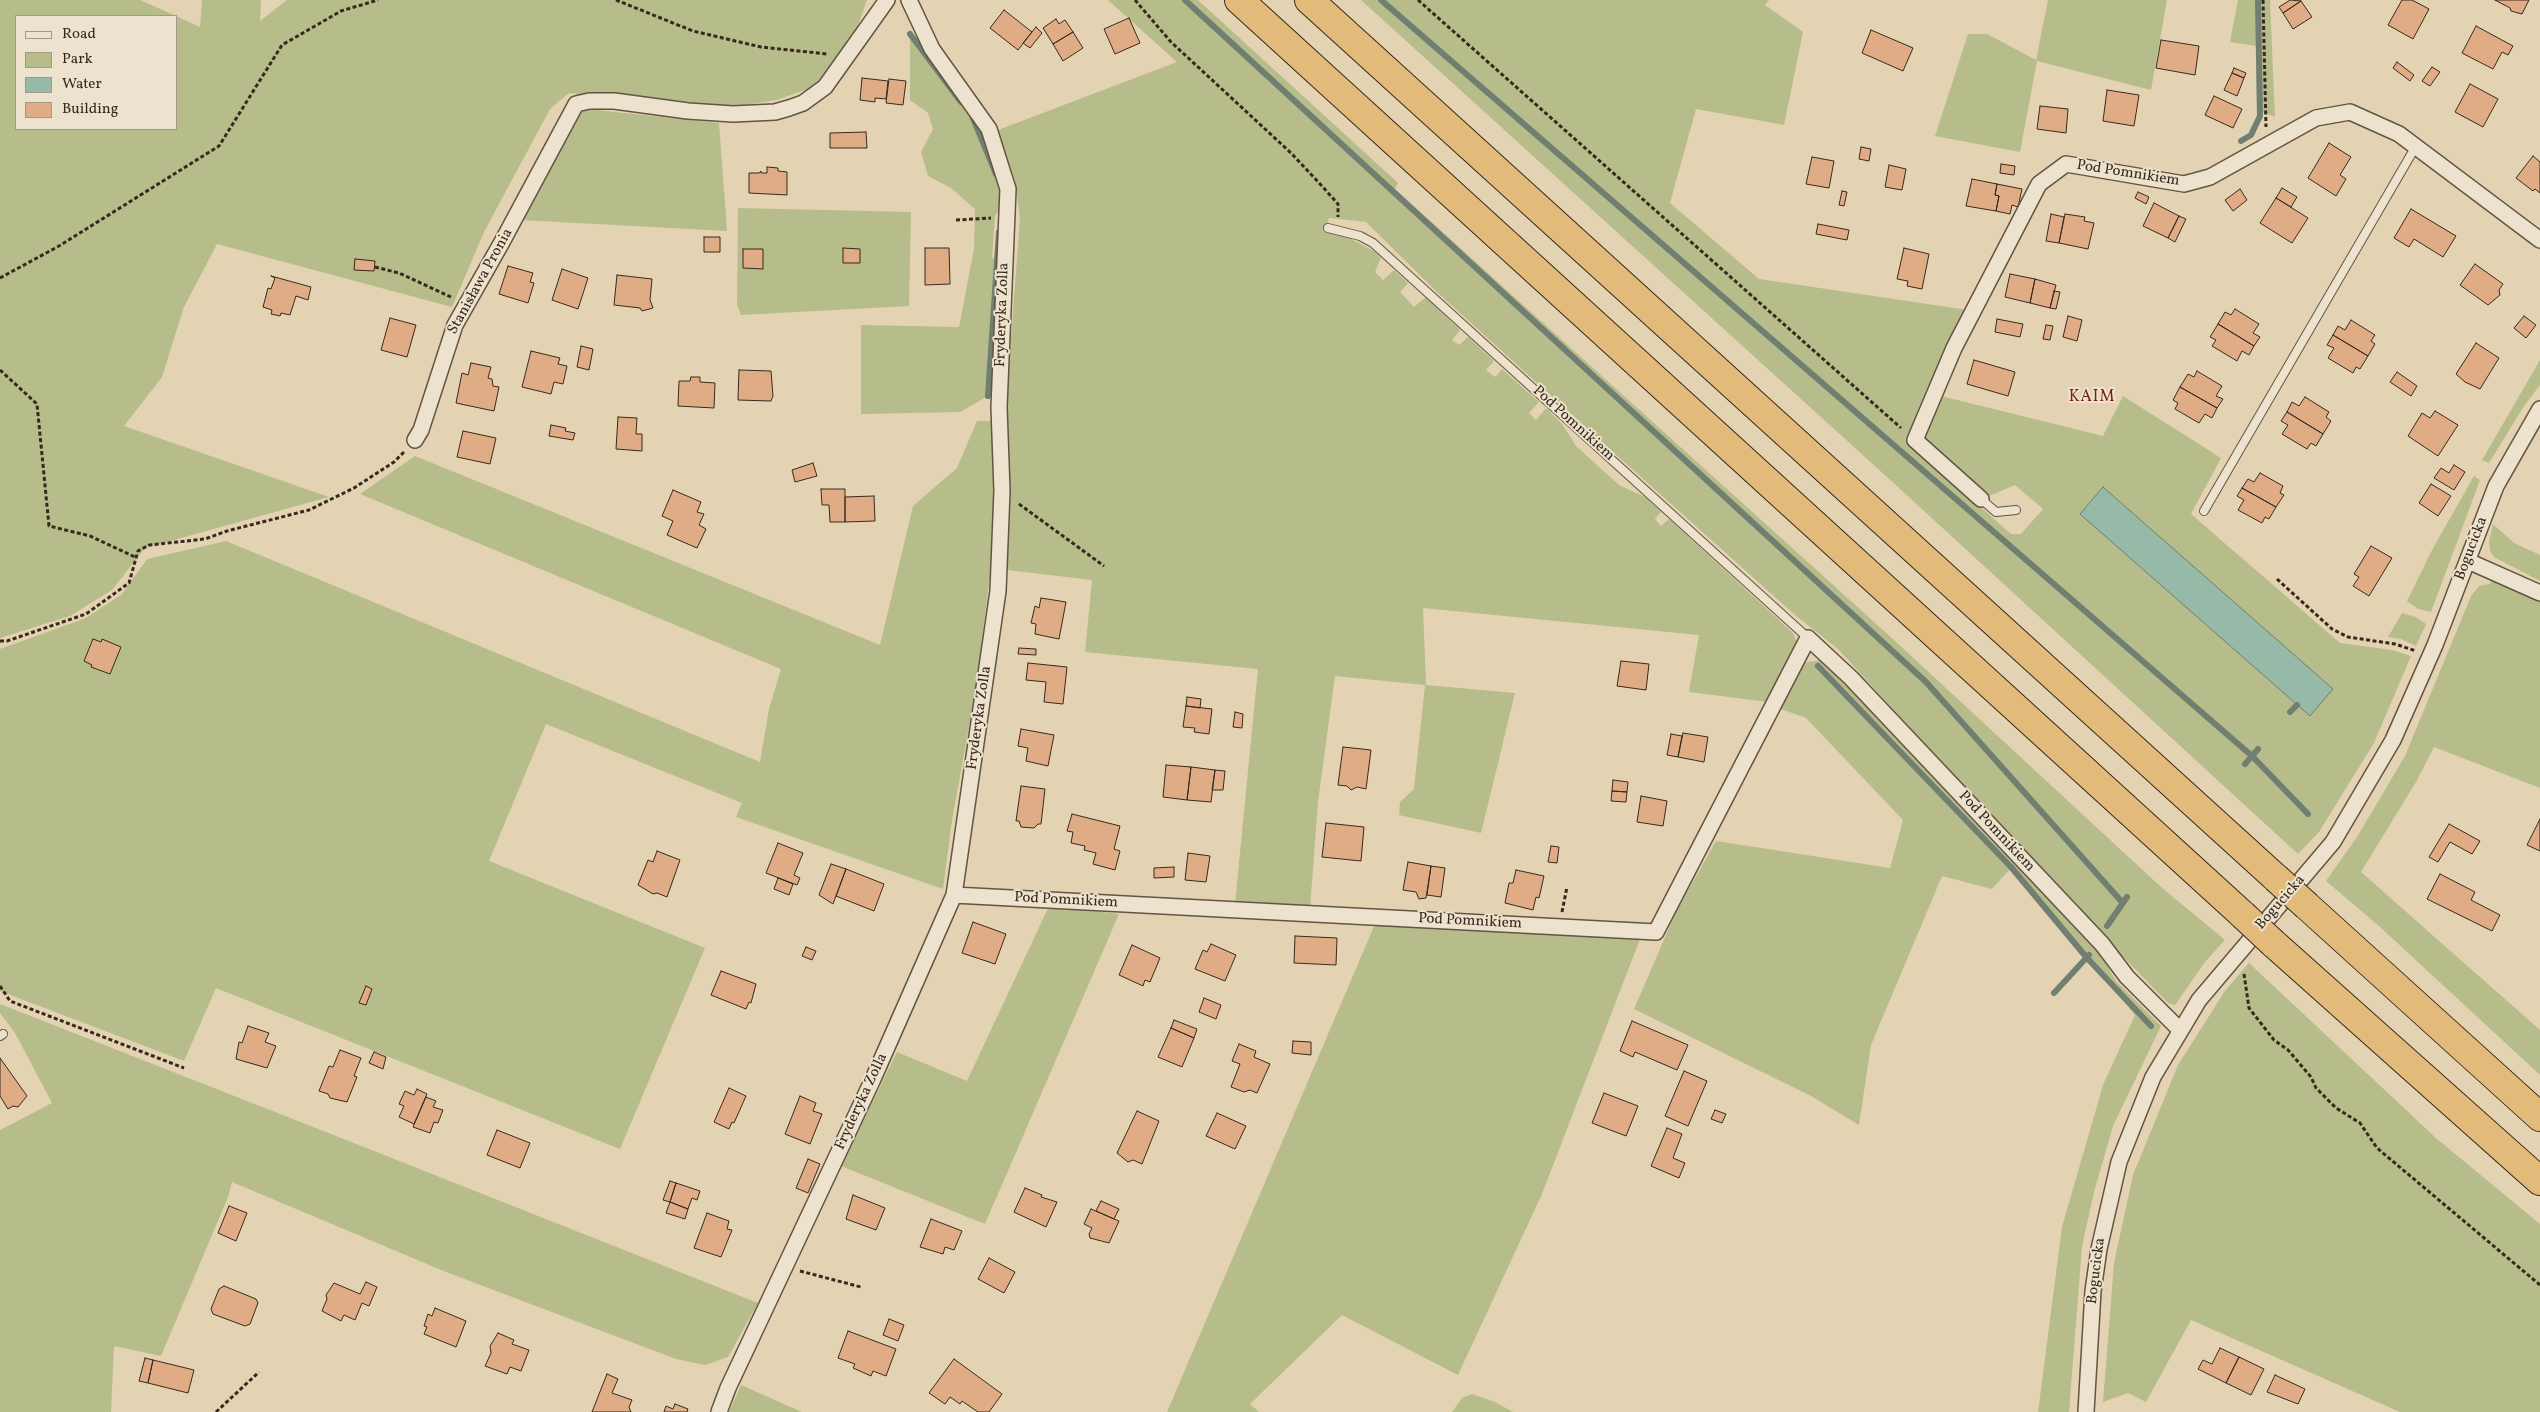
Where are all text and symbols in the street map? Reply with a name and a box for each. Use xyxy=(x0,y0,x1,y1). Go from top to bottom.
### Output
legend xyxy=(15,15,178,130)
text: Road xyxy=(62,24,96,45)
text: Park xyxy=(62,49,93,70)
text: Water xyxy=(62,74,102,95)
text: Building xyxy=(62,99,118,120)
street label: Pod Pomnikiem xyxy=(2075,157,2181,191)
street label: Stanisława Pronia xyxy=(444,226,518,338)
street label: Fryderyka Zolla xyxy=(992,262,1014,368)
street label: Pod Pomnikiem xyxy=(1528,382,1618,466)
district label: KAIM xyxy=(2068,388,2116,408)
street label: Bogucicka xyxy=(2452,515,2492,583)
street label: Fryderyka Zolla xyxy=(964,665,996,771)
street label: Pod Pomnikiem xyxy=(1954,788,2038,876)
street label: Bogucicka xyxy=(2252,872,2310,934)
street label: Pod Pomnikiem xyxy=(1014,889,1118,913)
street label: Pod Pomnikiem xyxy=(1418,910,1522,934)
street label: Fryderyka Zolla xyxy=(832,1051,892,1153)
street label: Bogucicka xyxy=(2084,1237,2110,1305)

